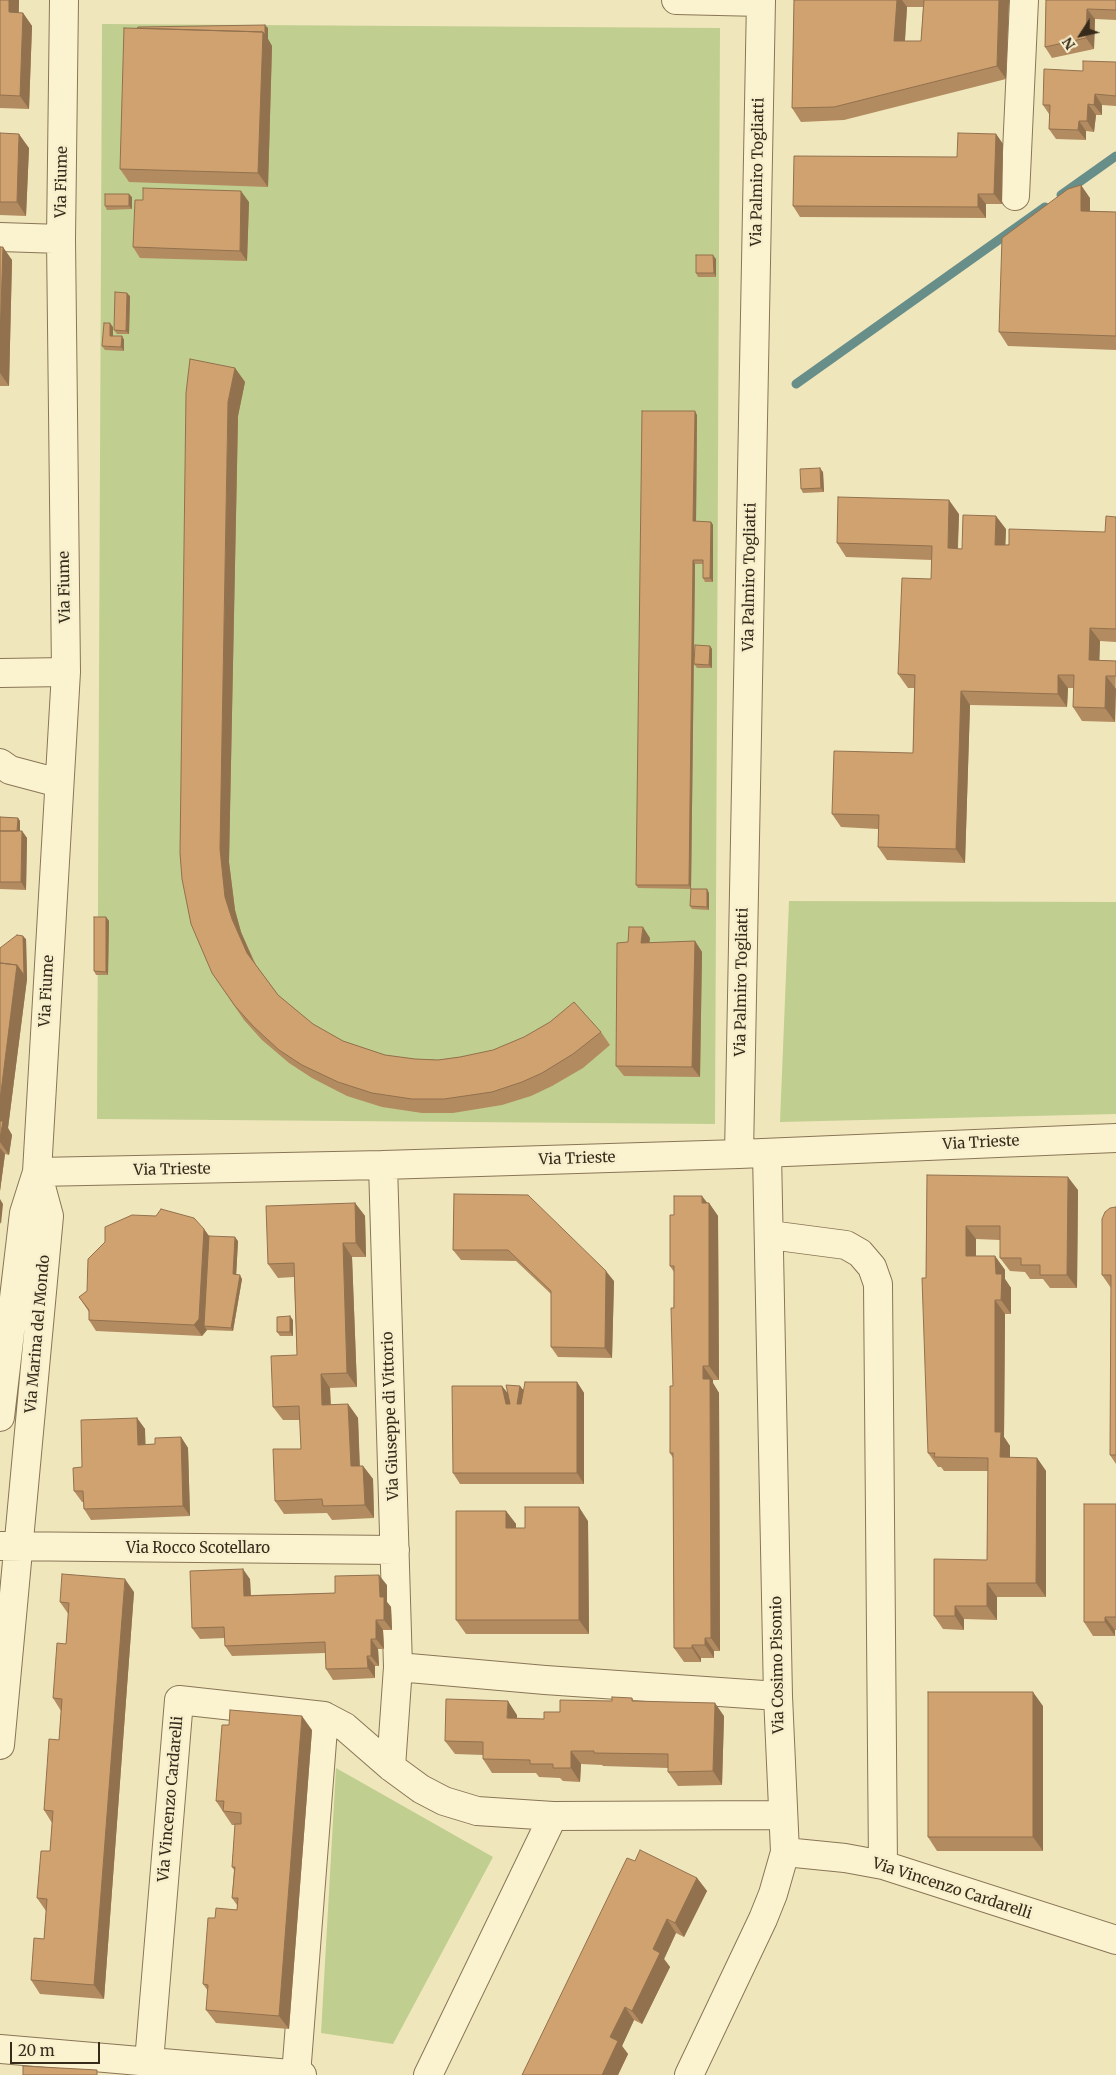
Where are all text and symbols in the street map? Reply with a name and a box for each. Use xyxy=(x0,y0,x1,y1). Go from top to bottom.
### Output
north arrow xyxy=(1056,10,1106,60)
text: N xyxy=(1058,34,1079,53)
street label: Via Palmiro Togliatti xyxy=(748,97,768,247)
street label: Via Fiume xyxy=(52,146,72,218)
street label: Via Palmiro Togliatti xyxy=(740,502,760,652)
street label: Via Fiume xyxy=(55,551,75,623)
street label: Via Palmiro Togliatti xyxy=(732,907,752,1057)
street label: Via Fiume xyxy=(36,955,58,1027)
street label: Via Trieste xyxy=(942,1132,1020,1154)
street label: Via Trieste xyxy=(538,1149,616,1169)
street label: Via Trieste xyxy=(133,1160,211,1180)
street label: Via Marina del Mondo xyxy=(22,1254,54,1414)
street label: Via Giuseppe di Vittorio xyxy=(379,1331,403,1501)
street label: Via Rocco Scotellaro xyxy=(126,1540,270,1558)
street label: Via Cosimo Pisonio xyxy=(768,1596,788,1734)
street label: Via Vincenzo Cardarelli xyxy=(155,1715,187,1883)
street label: Via Vincenzo Cardarelli xyxy=(870,1855,1034,1923)
scale bar xyxy=(12,2032,102,2064)
text: 20 m xyxy=(18,2041,55,2060)

